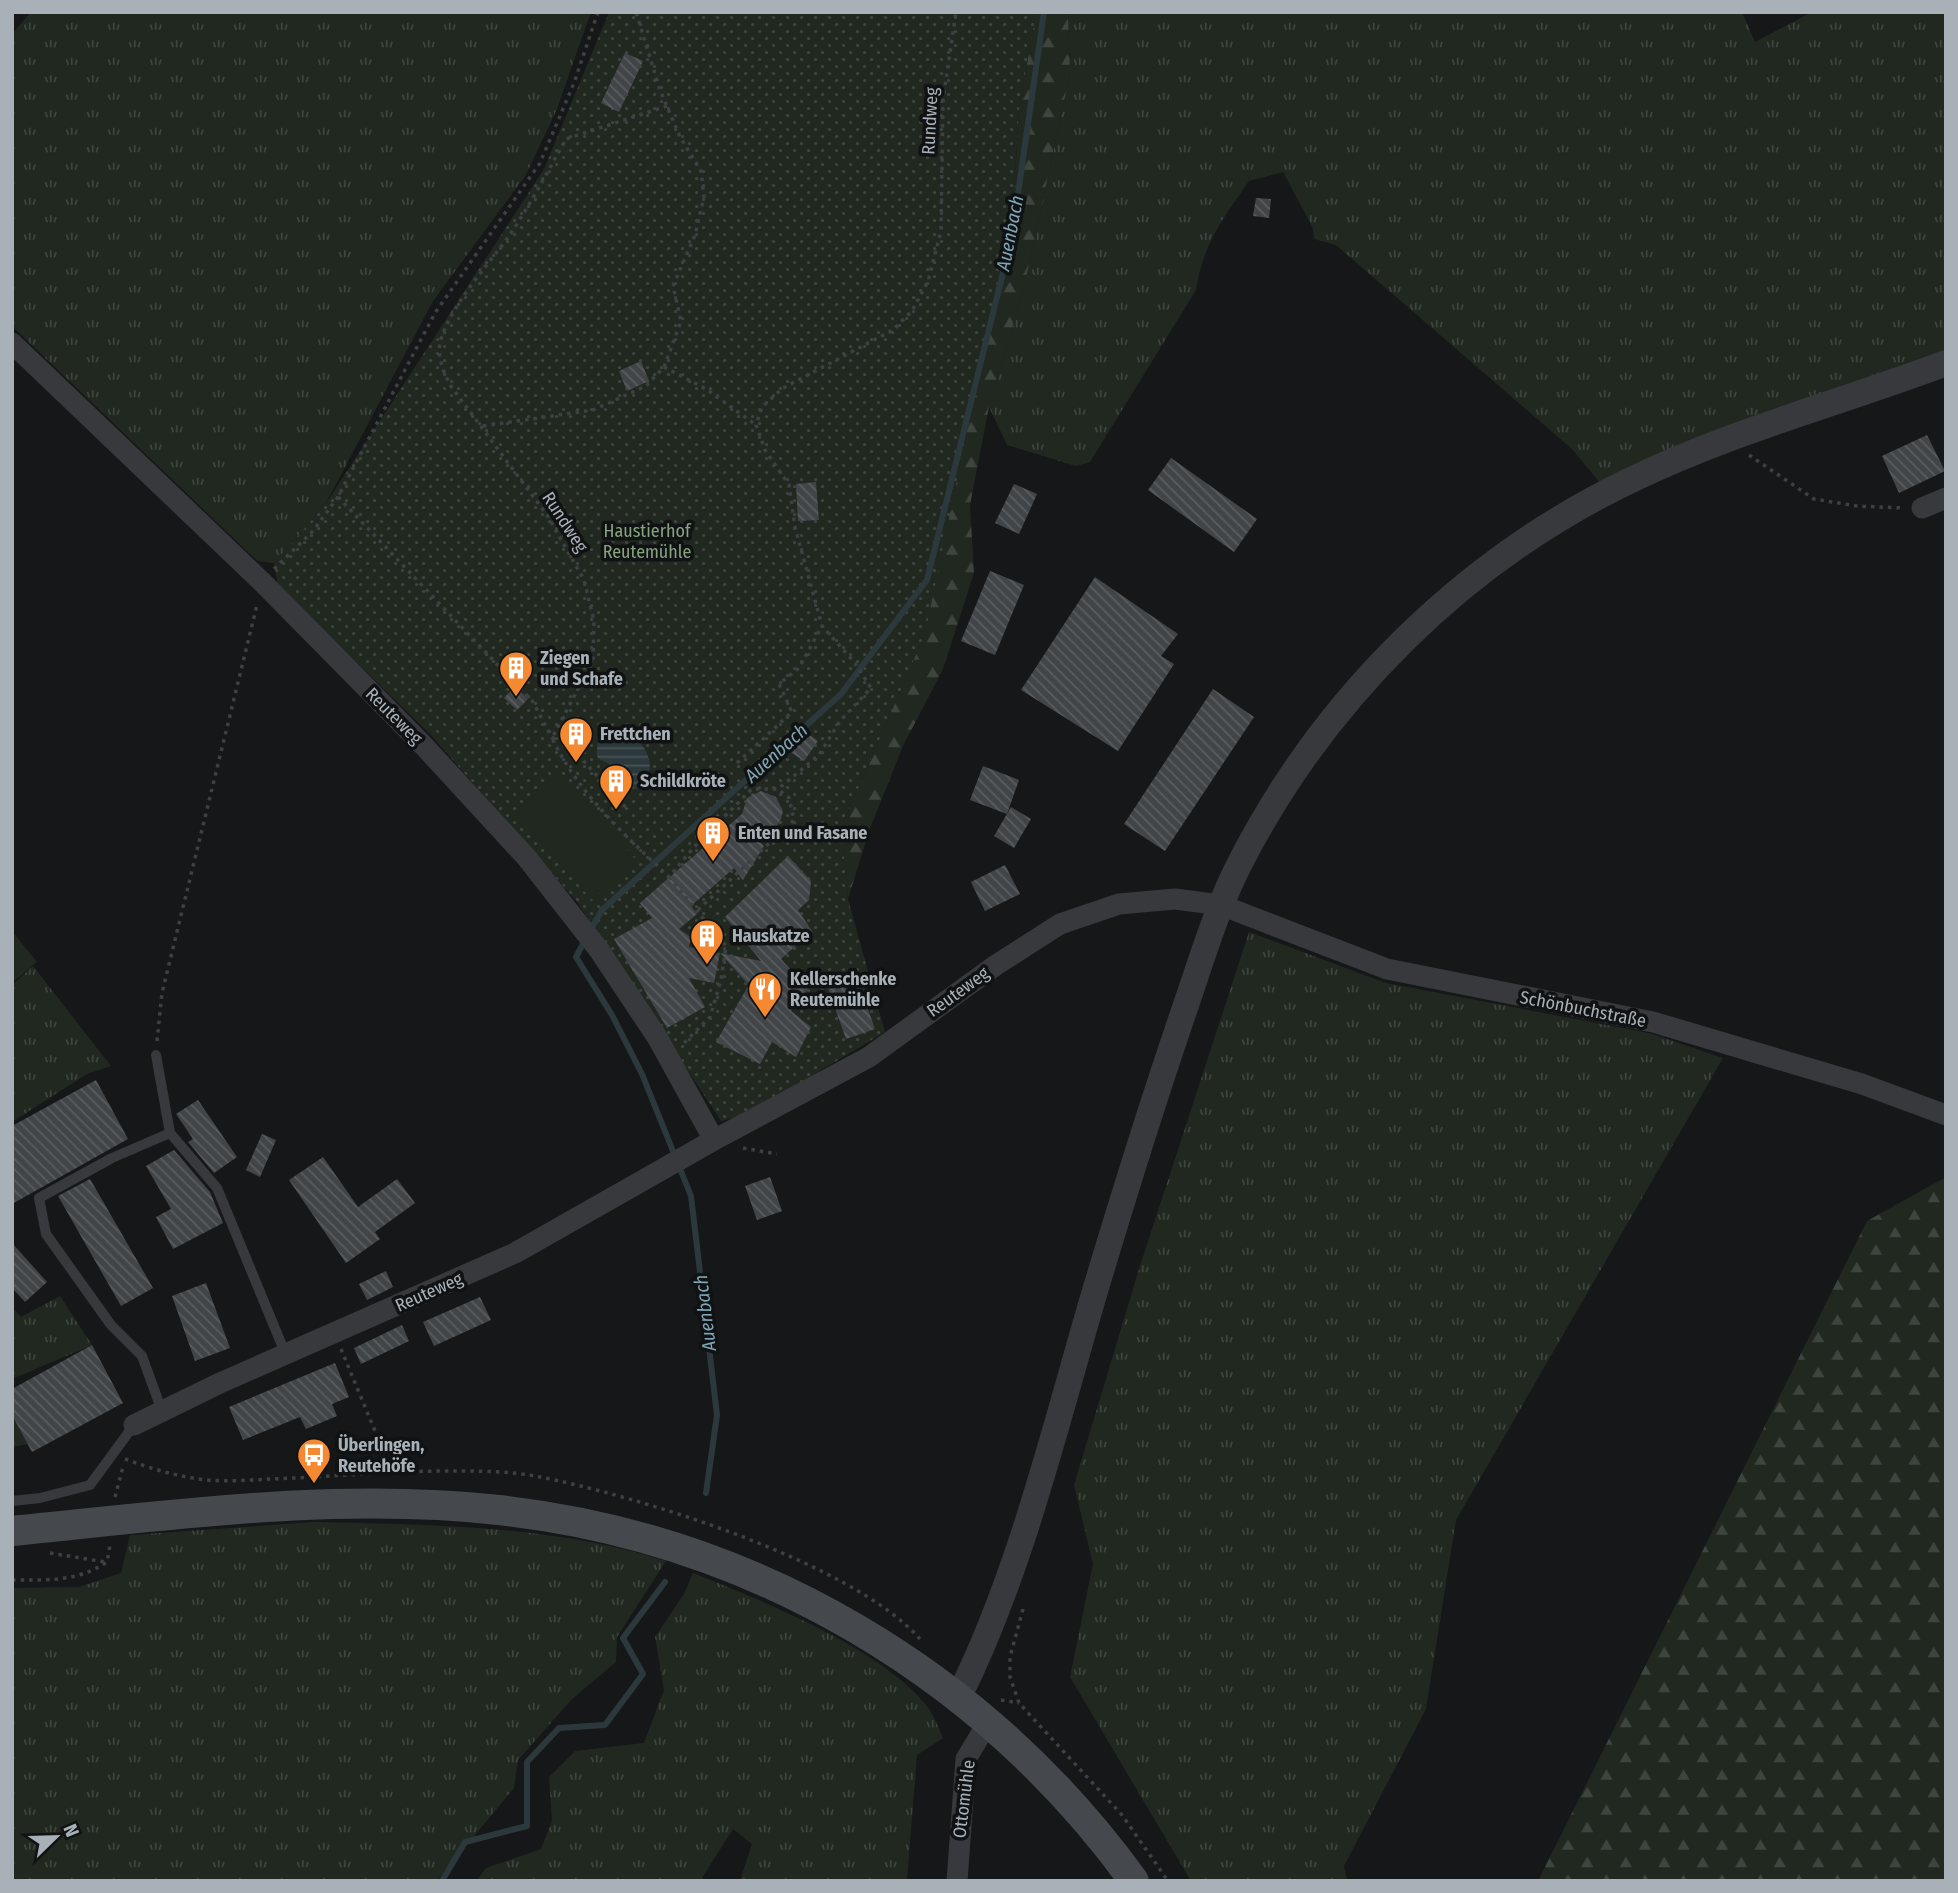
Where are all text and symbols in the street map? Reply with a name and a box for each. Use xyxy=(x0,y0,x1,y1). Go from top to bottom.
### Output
street label: Rundweg xyxy=(917,86,943,155)
water label: Auenbach xyxy=(991,193,1029,274)
street label: Rundweg xyxy=(537,488,593,557)
park label: Haustierhof Reutemühle xyxy=(603,520,692,563)
place label: Ziegen und Schafe xyxy=(540,647,623,690)
building icon: Ziegen und Schafe xyxy=(497,649,535,698)
street label: Reuteweg xyxy=(361,683,427,749)
building icon: Frettchen xyxy=(557,715,595,764)
water label: Auenbach xyxy=(739,719,812,788)
place label: Frettchen xyxy=(600,723,671,745)
building icon: Schildkröte xyxy=(597,762,635,811)
place label: Schildkröte xyxy=(640,770,726,792)
building icon: Enten und Fasane xyxy=(694,814,732,863)
place label: Enten und Fasane xyxy=(738,822,867,844)
building icon: Hauskatze xyxy=(688,917,726,966)
place label: Hauskatze xyxy=(732,925,810,947)
street label: Reuteweg xyxy=(923,962,994,1022)
place label: Kellerschenke Reutemühle xyxy=(790,968,896,1011)
restaurant icon: Kellerschenke Reutemühle xyxy=(746,970,784,1019)
street label: Schönbuchstraße xyxy=(1518,986,1648,1032)
street label: Reuteweg xyxy=(392,1267,467,1317)
water label: Auenbach xyxy=(689,1274,721,1353)
place label: Überlingen, Reutehöfe xyxy=(338,1434,424,1477)
bus stop icon: Überlingen, Reutehöfe xyxy=(295,1436,333,1485)
street label: Ottomühle xyxy=(948,1759,980,1839)
north arrow xyxy=(21,1802,91,1872)
text: N xyxy=(58,1821,84,1840)

